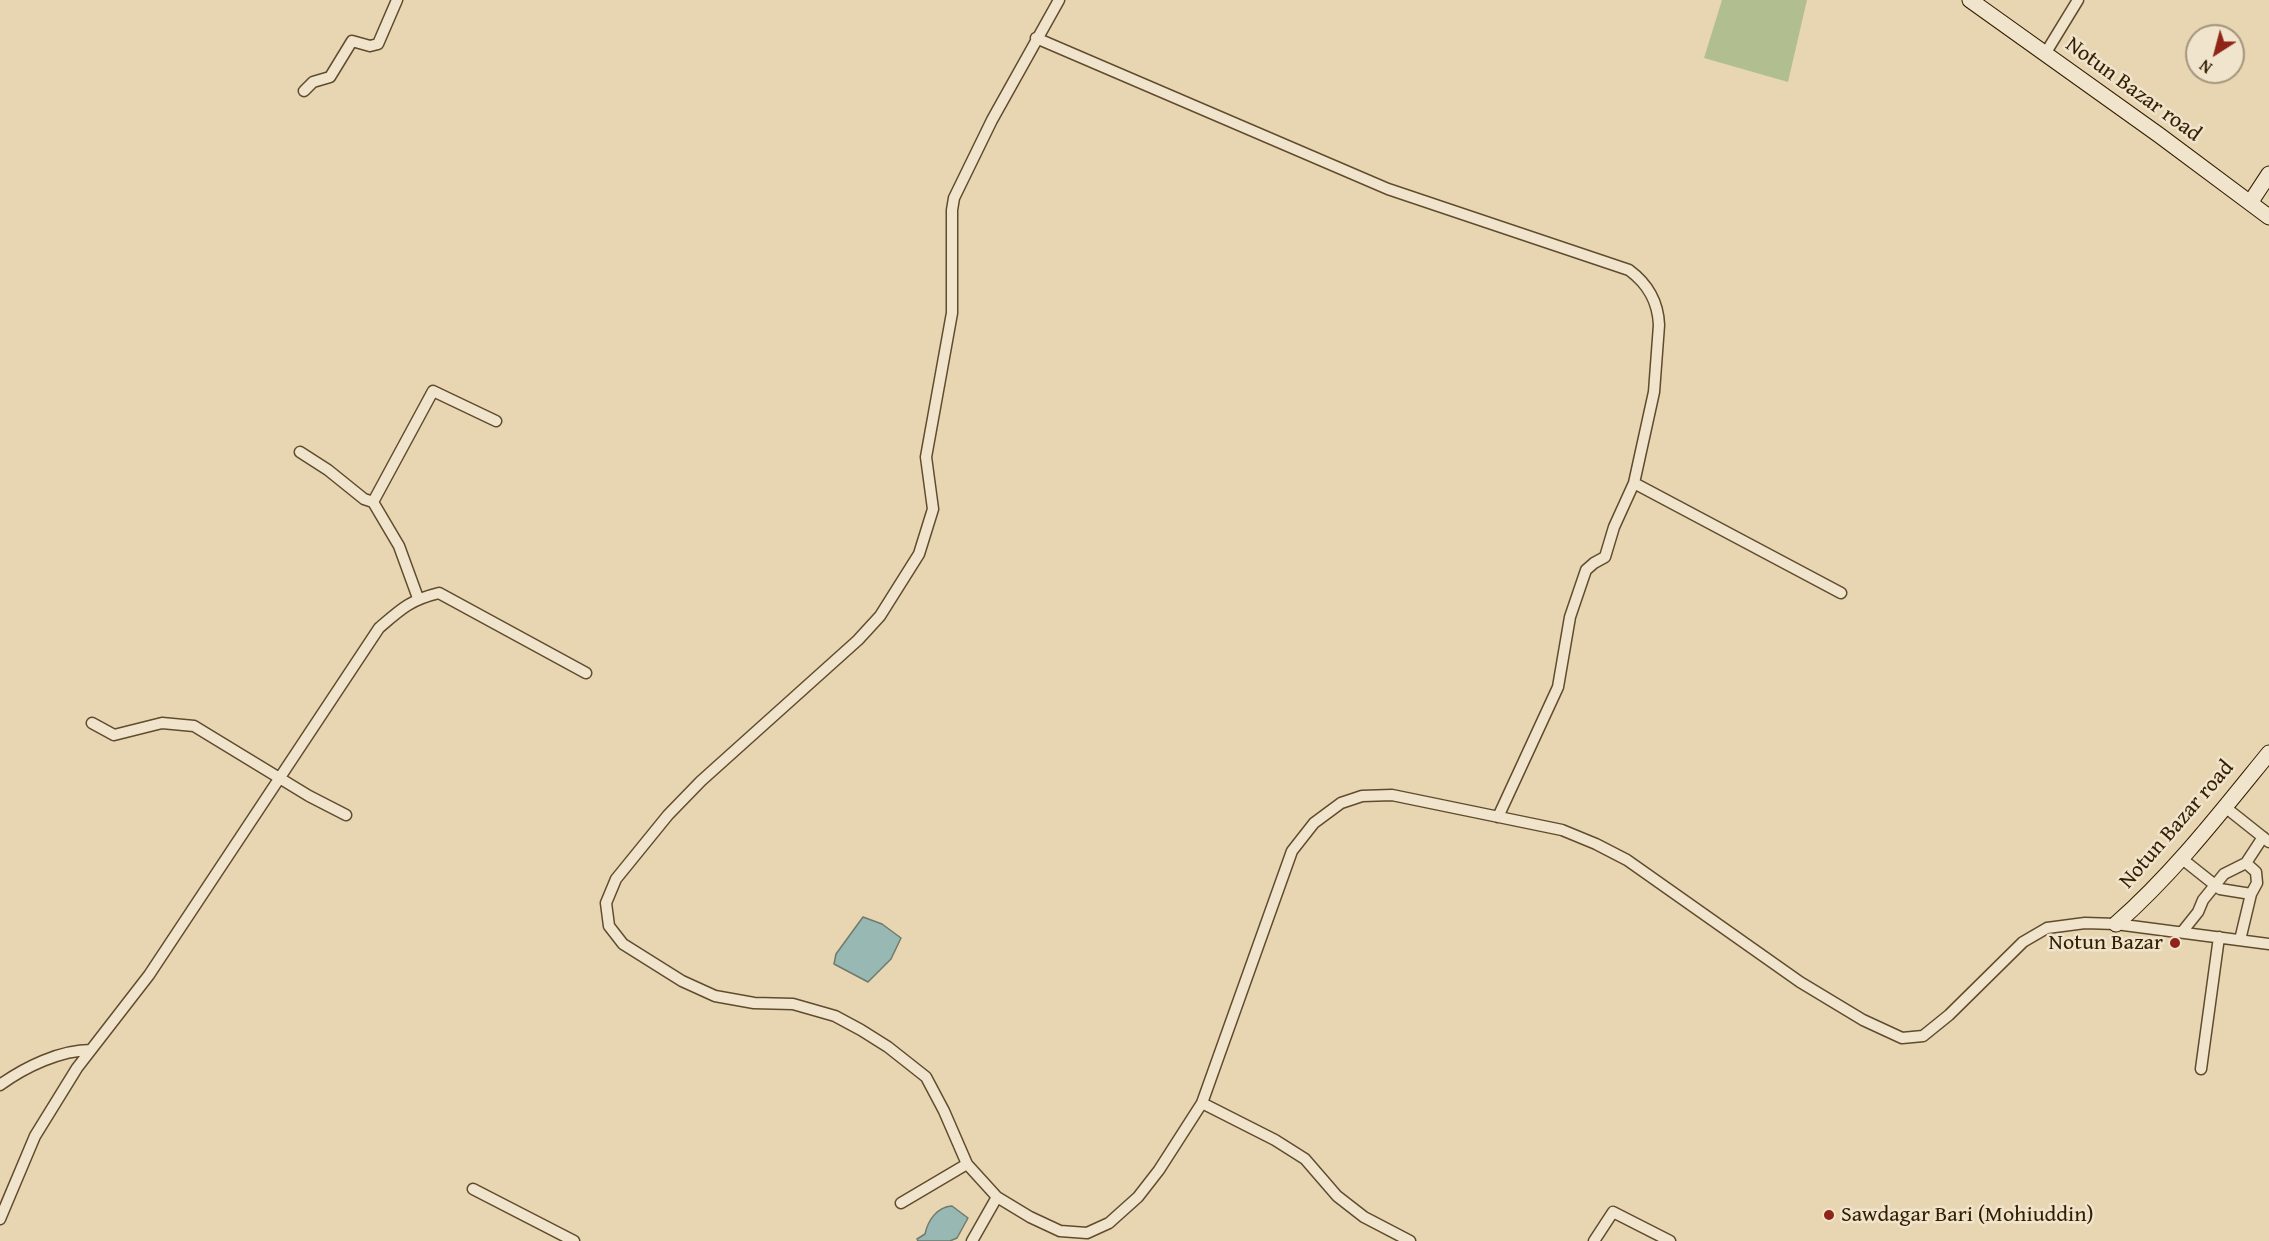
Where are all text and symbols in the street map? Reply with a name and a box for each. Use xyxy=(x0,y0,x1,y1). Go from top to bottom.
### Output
north arrow xyxy=(2185,24,2245,84)
street label: Notun Bazar road xyxy=(2060,32,2206,148)
street label: Notun Bazar road xyxy=(2114,755,2240,895)
place label: Notun Bazar xyxy=(2049,930,2163,956)
marker: Notun Bazar xyxy=(2168,936,2182,950)
place label: Sawdagar Bari (Mohiuddin) xyxy=(1841,1202,2094,1228)
marker: Sawdagar Bari (Mohiuddin) xyxy=(1822,1208,1836,1222)

